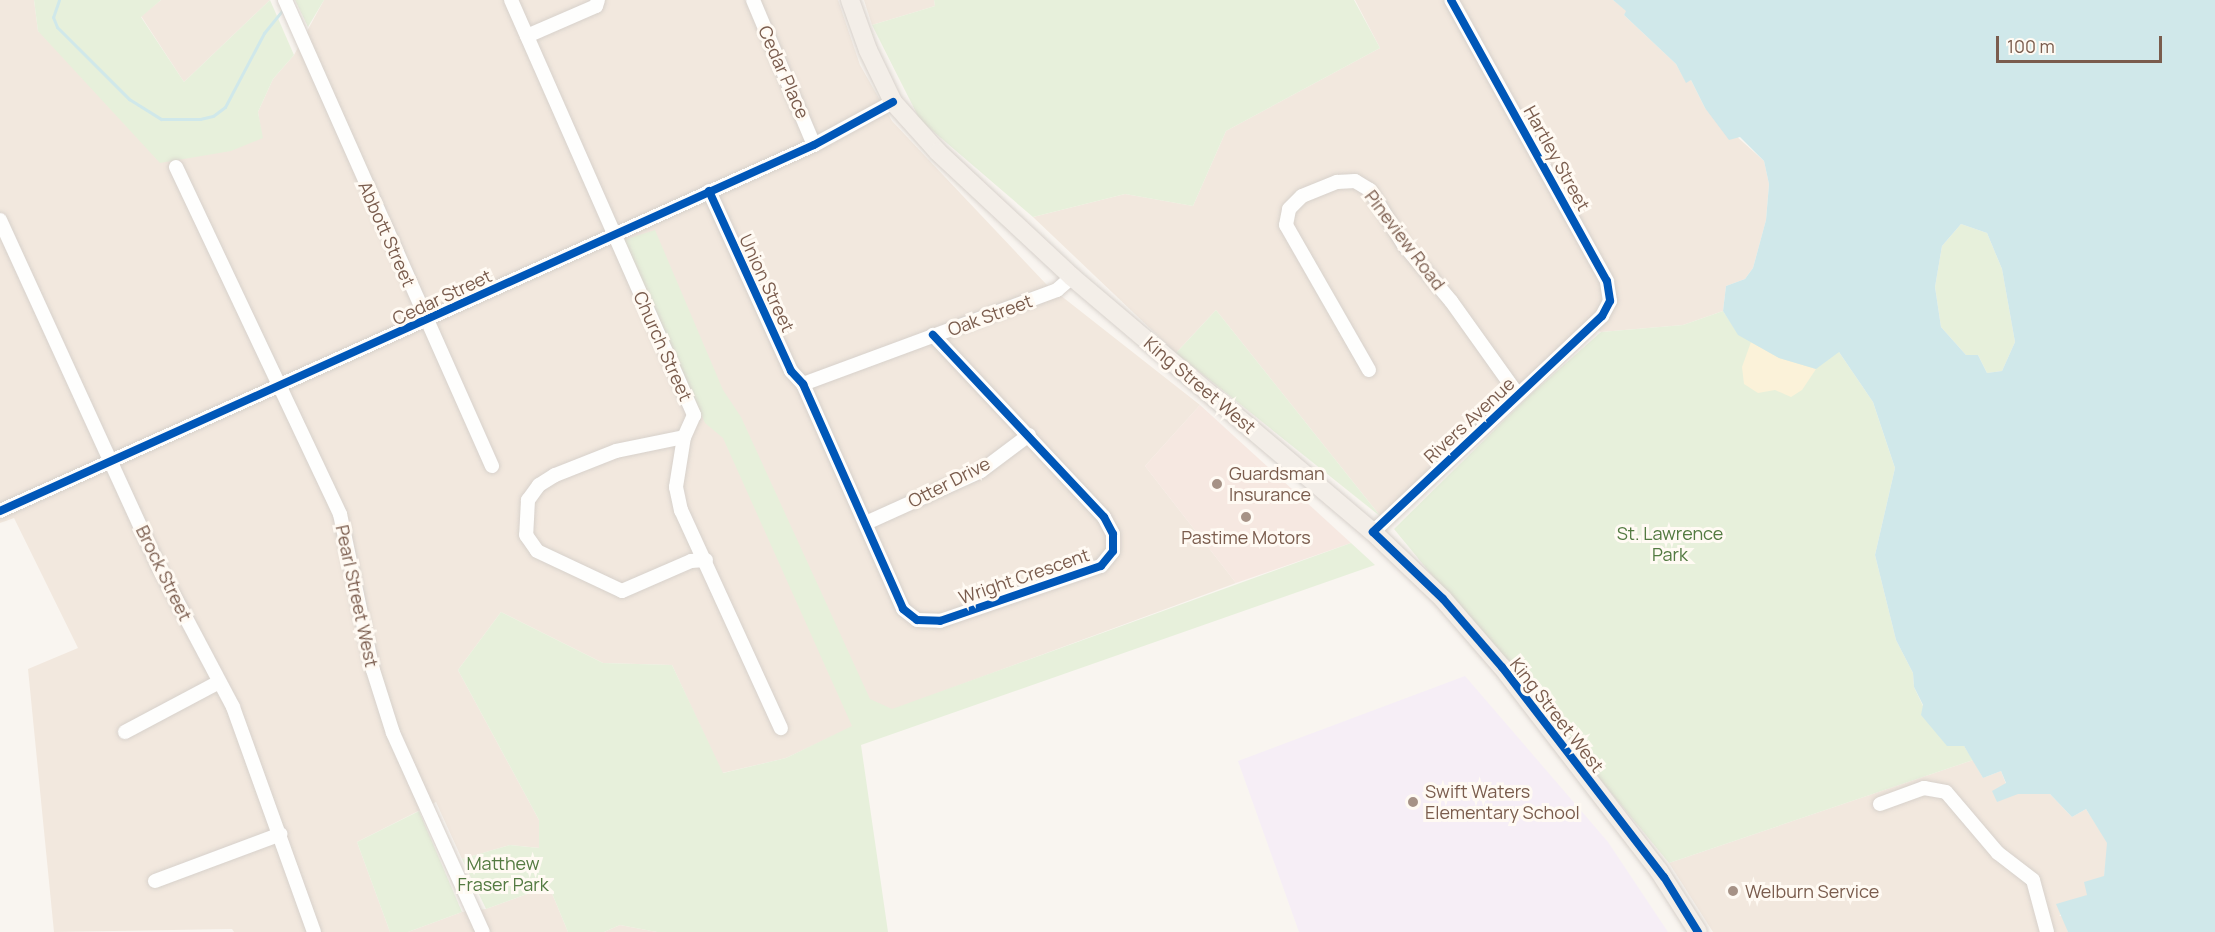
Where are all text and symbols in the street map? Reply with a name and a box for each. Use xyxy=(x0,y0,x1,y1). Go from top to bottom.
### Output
street label: Cedar Place xyxy=(754,22,814,122)
scale bar xyxy=(1999,24,2166,62)
text: 100 m xyxy=(2007,34,2055,58)
street label: Hartley Street xyxy=(1519,102,1595,214)
street label: Abbott Street xyxy=(354,178,420,290)
street label: Pineview Road xyxy=(1360,186,1450,294)
street label: Union Street xyxy=(735,231,799,335)
street label: Cedar Street xyxy=(389,265,495,329)
street label: Church Street xyxy=(629,288,697,404)
street label: Oak Street xyxy=(945,290,1035,340)
street label: King Street West xyxy=(1140,332,1260,438)
street label: Rivers Avenue xyxy=(1419,373,1519,467)
street label: Otter Drive xyxy=(904,452,994,512)
place label: Guardsman Insurance xyxy=(1229,463,1325,506)
marker: Guardsman Insurance xyxy=(1210,477,1224,491)
marker: Pastime Motors xyxy=(1239,510,1253,524)
street label: Brock Street xyxy=(132,522,196,624)
street label: Pearl Street West xyxy=(331,523,383,669)
park label: St. Lawrence Park xyxy=(1617,523,1723,566)
place label: Pastime Motors xyxy=(1181,526,1311,548)
street label: Wright Crescent xyxy=(956,544,1092,608)
street label: King Street West xyxy=(1506,653,1608,777)
place label: Swift Waters Elementary School xyxy=(1425,781,1580,824)
marker: Swift Waters Elementary School xyxy=(1406,795,1420,809)
park label: Matthew Fraser Park xyxy=(457,853,549,896)
place label: Welburn Service xyxy=(1745,880,1879,902)
marker: Welburn Service xyxy=(1726,884,1740,898)

